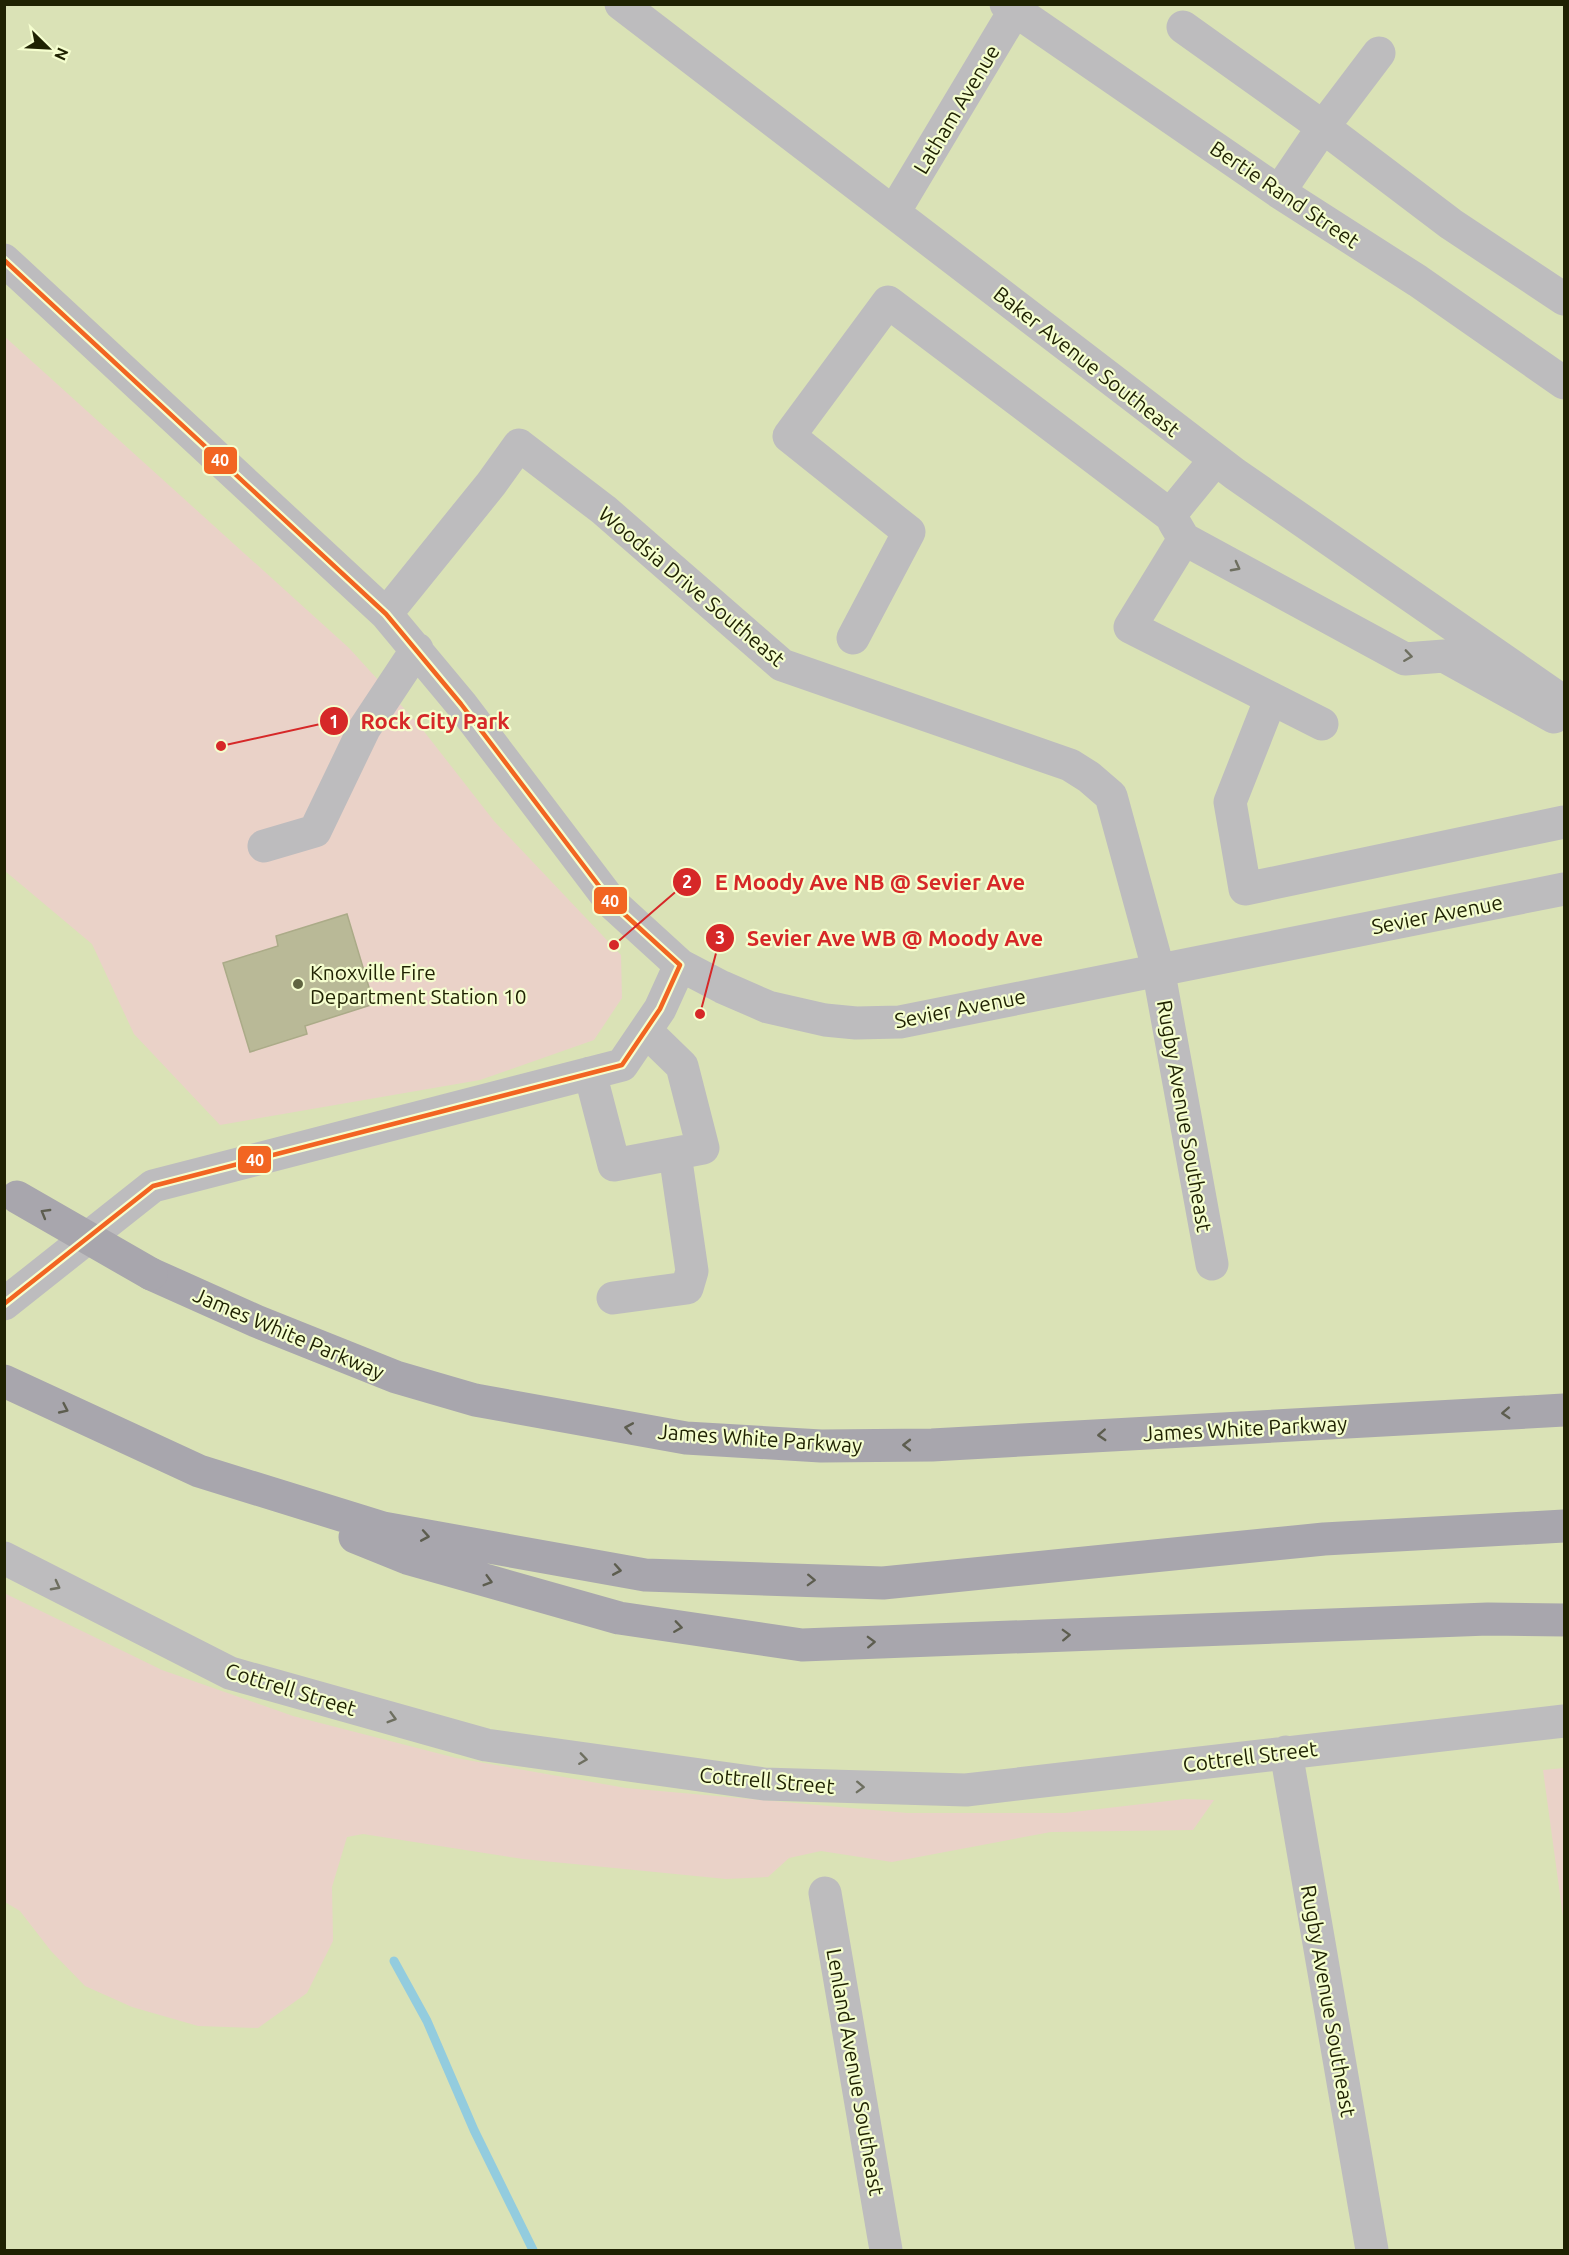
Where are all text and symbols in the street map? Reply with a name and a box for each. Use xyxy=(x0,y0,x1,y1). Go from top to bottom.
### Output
north arrow xyxy=(18,18,78,78)
street label: Latham Avenue xyxy=(908,40,1004,178)
text: N xyxy=(51,45,72,63)
street label: Bertie Rand Street xyxy=(1206,135,1364,253)
street label: Baker Avenue Southeast xyxy=(989,281,1185,441)
line badge: 40 xyxy=(203,446,238,475)
text: 40 xyxy=(211,451,229,469)
street label: Woodsia Drive Southeast xyxy=(594,501,790,671)
one-way arrow xyxy=(1230,560,1240,571)
one-way arrow xyxy=(1403,650,1413,662)
callout: Rock City Park xyxy=(319,701,522,741)
text: Rock City Park xyxy=(360,708,510,733)
text: 1 xyxy=(329,711,339,731)
callout: E Moody Ave NB @ Sevier Ave xyxy=(672,862,1037,902)
text: E Moody Ave NB @ Sevier Ave xyxy=(715,869,1025,894)
text: 2 xyxy=(682,871,692,891)
line badge: 40 xyxy=(593,886,628,915)
street label: Sevier Avenue xyxy=(1369,890,1505,938)
text: 40 xyxy=(601,892,619,910)
callout: Sevier Ave WB @ Moody Ave xyxy=(705,918,1055,958)
text: Sevier Ave WB @ Moody Ave xyxy=(747,925,1043,950)
text: 3 xyxy=(715,927,725,947)
place label: Knoxville Fire Department Station 10 xyxy=(310,960,527,1008)
marker: Knoxville Fire Department Station 10 xyxy=(291,977,305,991)
street label: Sevier Avenue xyxy=(892,984,1028,1032)
street label: Rugby Avenue Southeast xyxy=(1153,998,1217,1234)
line badge: 40 xyxy=(237,1145,272,1174)
text: 40 xyxy=(246,1151,264,1169)
one-way arrow xyxy=(41,1209,51,1221)
street label: James White Parkway xyxy=(190,1282,388,1384)
one-way arrow xyxy=(57,1402,68,1414)
one-way arrow xyxy=(1502,1407,1511,1420)
street label: James White Parkway xyxy=(1142,1411,1348,1445)
street label: James White Parkway xyxy=(657,1419,863,1457)
one-way arrow xyxy=(624,1422,634,1435)
one-way arrow xyxy=(1097,1429,1106,1442)
one-way arrow xyxy=(902,1439,911,1451)
one-way arrow xyxy=(420,1529,430,1542)
one-way arrow xyxy=(612,1563,622,1576)
one-way arrow xyxy=(483,1574,493,1586)
one-way arrow xyxy=(807,1574,816,1587)
one-way arrow xyxy=(50,1579,60,1590)
one-way arrow xyxy=(673,1620,682,1632)
one-way arrow xyxy=(1062,1629,1071,1642)
one-way arrow xyxy=(867,1636,876,1649)
street label: Cottrell Street xyxy=(223,1658,359,1720)
one-way arrow xyxy=(387,1711,397,1724)
street label: Cottrell Street xyxy=(1181,1736,1319,1776)
one-way arrow xyxy=(578,1752,587,1764)
street label: Cottrell Street xyxy=(698,1762,836,1798)
one-way arrow xyxy=(855,1781,864,1793)
street label: Rugby Avenue Southeast xyxy=(1297,1883,1361,2119)
street label: Lenland Avenue Southeast xyxy=(822,1947,890,2197)

